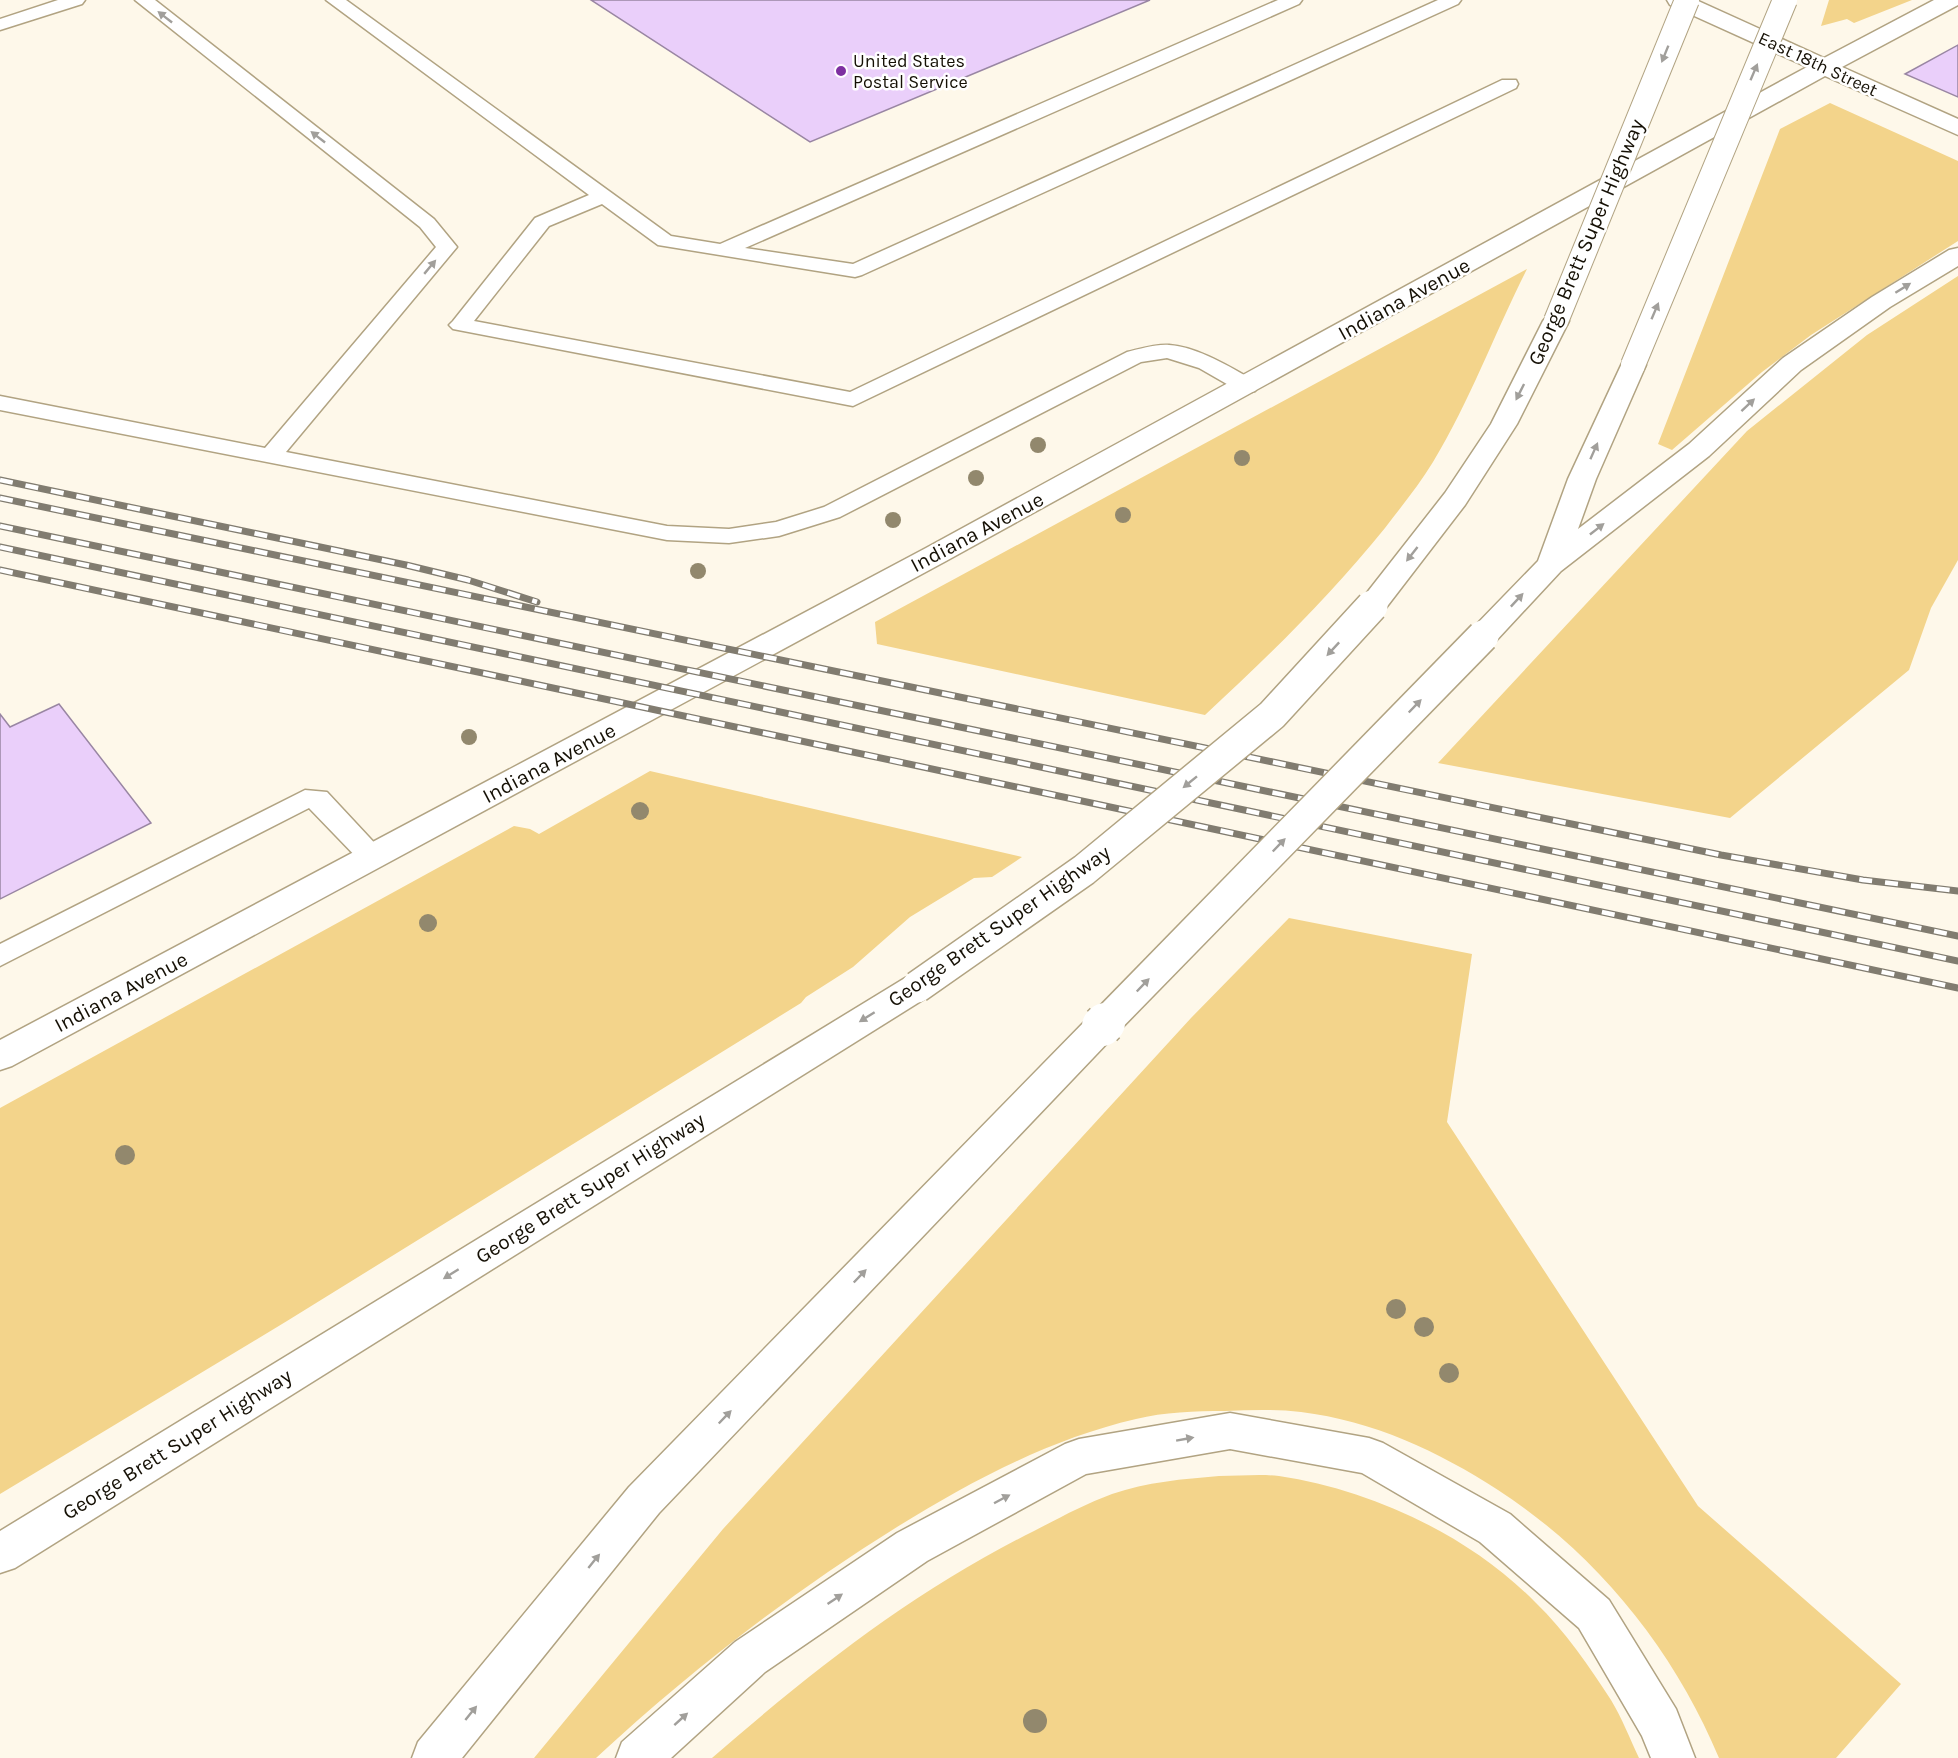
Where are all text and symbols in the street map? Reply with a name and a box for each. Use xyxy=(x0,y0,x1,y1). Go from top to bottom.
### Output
one-way arrow xyxy=(157,10,173,23)
street label: East 18th Street xyxy=(1755,27,1881,101)
one-way arrow xyxy=(1660,45,1669,63)
place label: United States Postal Service xyxy=(853,50,968,93)
one-way arrow xyxy=(1749,63,1759,81)
marker: United States Postal Service xyxy=(834,64,848,78)
street label: George Brett Super Highway xyxy=(1523,115,1649,369)
one-way arrow xyxy=(311,132,326,144)
street label: Indiana Avenue xyxy=(1334,253,1474,345)
one-way arrow xyxy=(423,260,436,275)
one-way arrow xyxy=(1895,283,1911,294)
one-way arrow xyxy=(1650,301,1660,319)
one-way arrow xyxy=(1515,384,1525,401)
one-way arrow xyxy=(1740,398,1755,412)
one-way arrow xyxy=(1590,442,1599,460)
street label: Indiana Avenue xyxy=(906,487,1048,577)
one-way arrow xyxy=(1589,522,1605,535)
one-way arrow xyxy=(1407,547,1419,562)
one-way arrow xyxy=(1510,593,1524,608)
one-way arrow xyxy=(1326,642,1340,656)
one-way arrow xyxy=(1408,699,1422,713)
street label: Indiana Avenue xyxy=(478,718,620,808)
one-way arrow xyxy=(1182,775,1198,788)
one-way arrow xyxy=(1272,838,1286,853)
street label: George Brett Super Highway xyxy=(883,840,1115,1012)
street label: Indiana Avenue xyxy=(50,947,192,1037)
one-way arrow xyxy=(1135,978,1149,992)
one-way arrow xyxy=(859,1012,875,1023)
street label: George Brett Super Highway xyxy=(471,1107,709,1268)
one-way arrow xyxy=(443,1269,459,1280)
one-way arrow xyxy=(853,1270,867,1284)
street label: George Brett Super Highway xyxy=(58,1363,296,1524)
one-way arrow xyxy=(717,1410,731,1424)
one-way arrow xyxy=(1175,1434,1194,1443)
one-way arrow xyxy=(993,1494,1010,1504)
one-way arrow xyxy=(588,1553,601,1569)
one-way arrow xyxy=(827,1594,843,1605)
one-way arrow xyxy=(465,1705,477,1720)
one-way arrow xyxy=(674,1712,689,1726)

